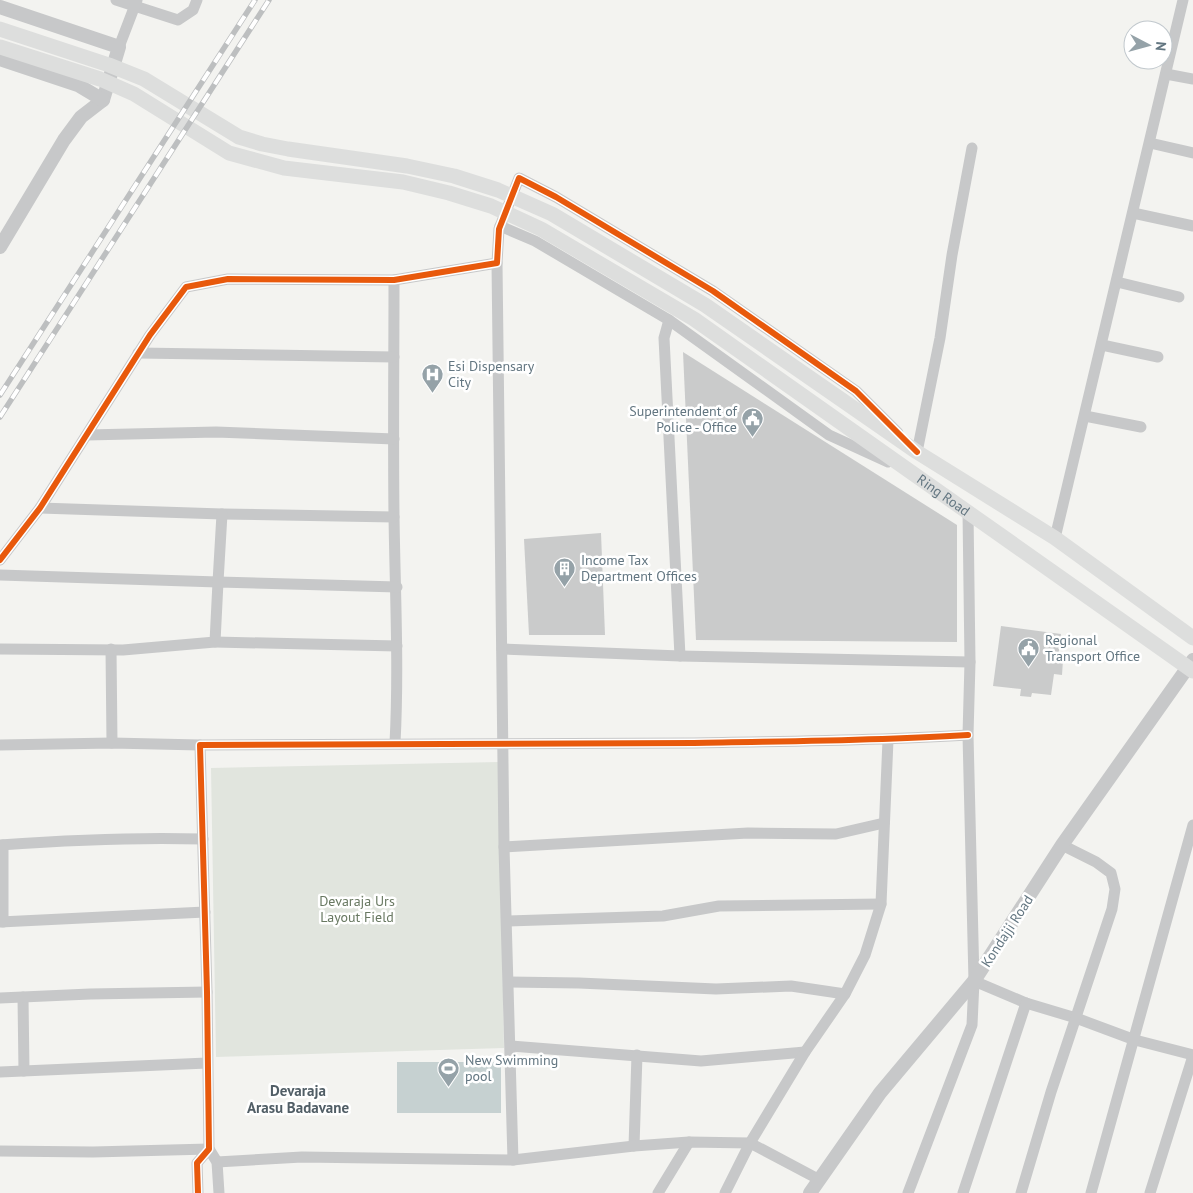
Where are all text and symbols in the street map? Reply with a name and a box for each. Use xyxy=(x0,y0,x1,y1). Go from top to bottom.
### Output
north arrow xyxy=(1123,20,1173,70)
text: N xyxy=(1151,41,1170,52)
place label: Esi Dispensary City xyxy=(448,357,535,391)
hospital icon: Esi Dispensary City xyxy=(420,362,444,393)
place label: Superintendent of Police - Office xyxy=(629,402,738,436)
public building icon: Superintendent of Police - Office xyxy=(741,407,765,438)
street label: Ring Road xyxy=(914,470,974,520)
place label: Income Tax Department Offices xyxy=(581,551,697,585)
building icon: Income Tax Department Offices xyxy=(553,556,577,587)
place label: Regional Transport Office xyxy=(1045,631,1140,665)
public building icon: Regional Transport Office xyxy=(1017,636,1041,667)
park label: Devaraja Urs Layout Field xyxy=(319,892,395,926)
street label: Kondajji Road xyxy=(977,892,1037,970)
place label: New Swimming pool xyxy=(465,1051,558,1085)
sports icon: New Swimming pool xyxy=(437,1056,461,1087)
district label: Devaraja Arasu Badavane xyxy=(247,1081,349,1117)

